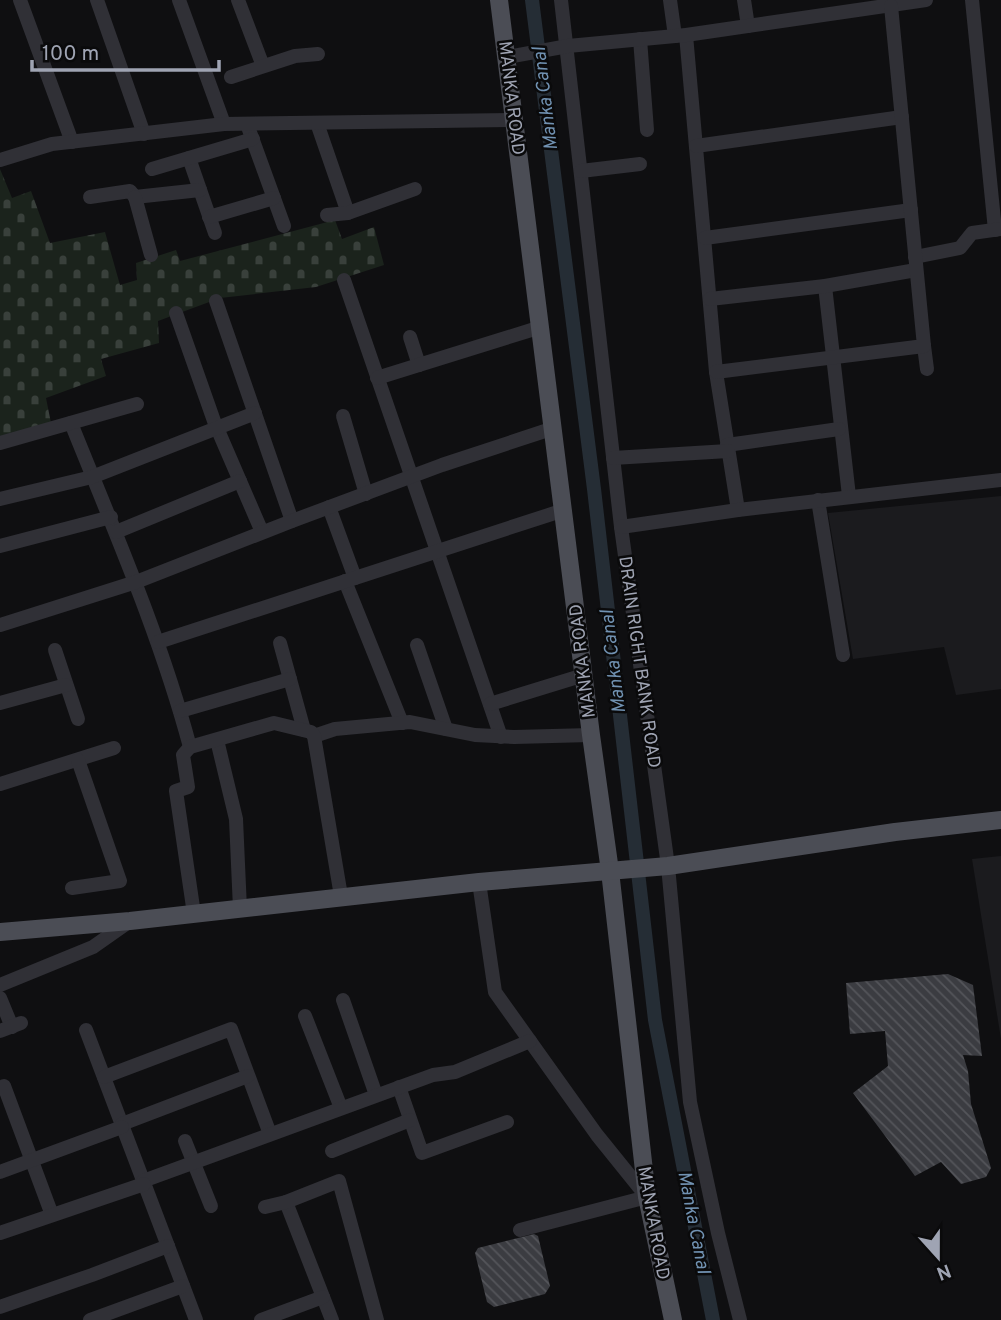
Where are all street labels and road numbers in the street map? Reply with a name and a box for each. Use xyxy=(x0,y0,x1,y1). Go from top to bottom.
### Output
street label: MANKA ROAD xyxy=(492,40,529,156)
street label: DRAIN RIGHT BANK ROAD xyxy=(612,555,665,770)
street label: MANKA ROAD xyxy=(565,603,602,719)
street label: MANKA ROAD xyxy=(631,1165,674,1282)

